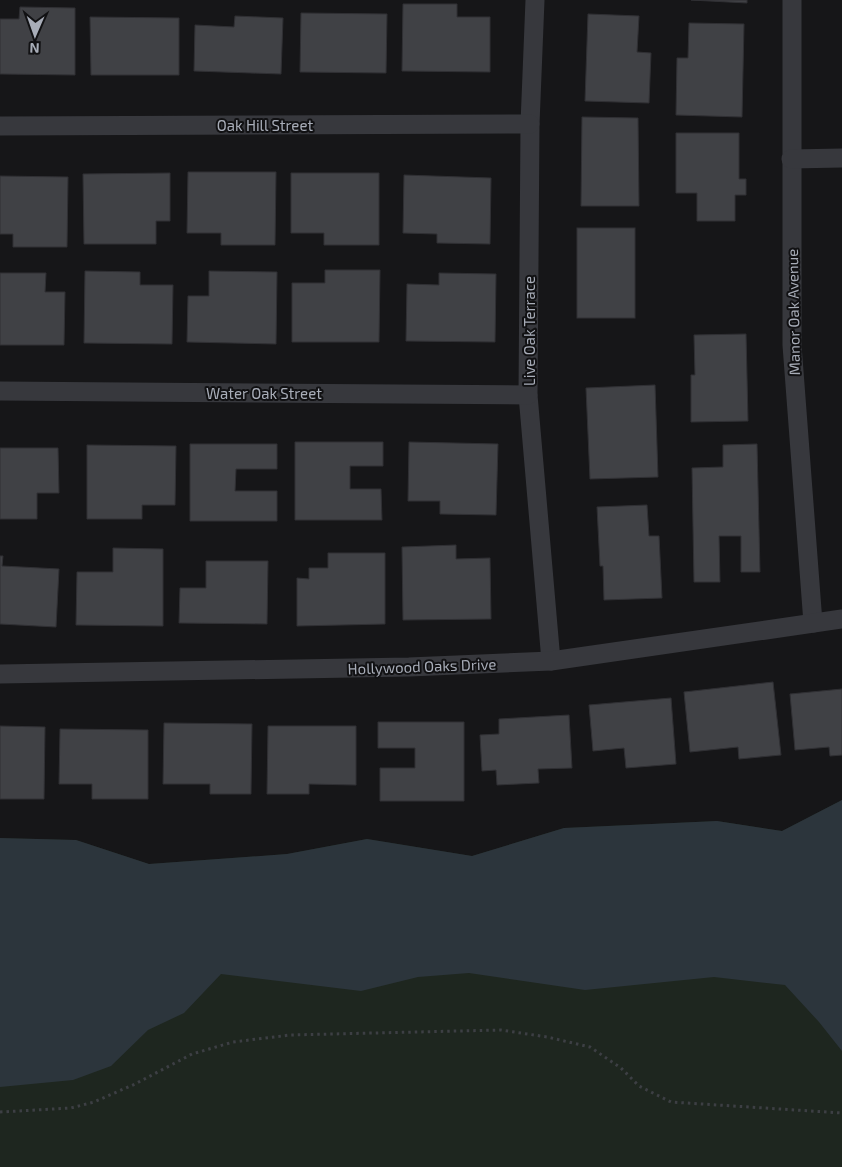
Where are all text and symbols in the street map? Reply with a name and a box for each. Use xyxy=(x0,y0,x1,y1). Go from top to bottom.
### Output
north arrow xyxy=(10,10,60,60)
text: N xyxy=(29,40,40,57)
street label: Oak Hill Street xyxy=(217,116,313,134)
street label: Manor Oak Avenue xyxy=(783,249,803,375)
street label: Live Oak Terrace xyxy=(520,276,538,386)
street label: Water Oak Street xyxy=(206,384,322,402)
street label: Hollywood Oaks Drive xyxy=(347,654,497,678)

